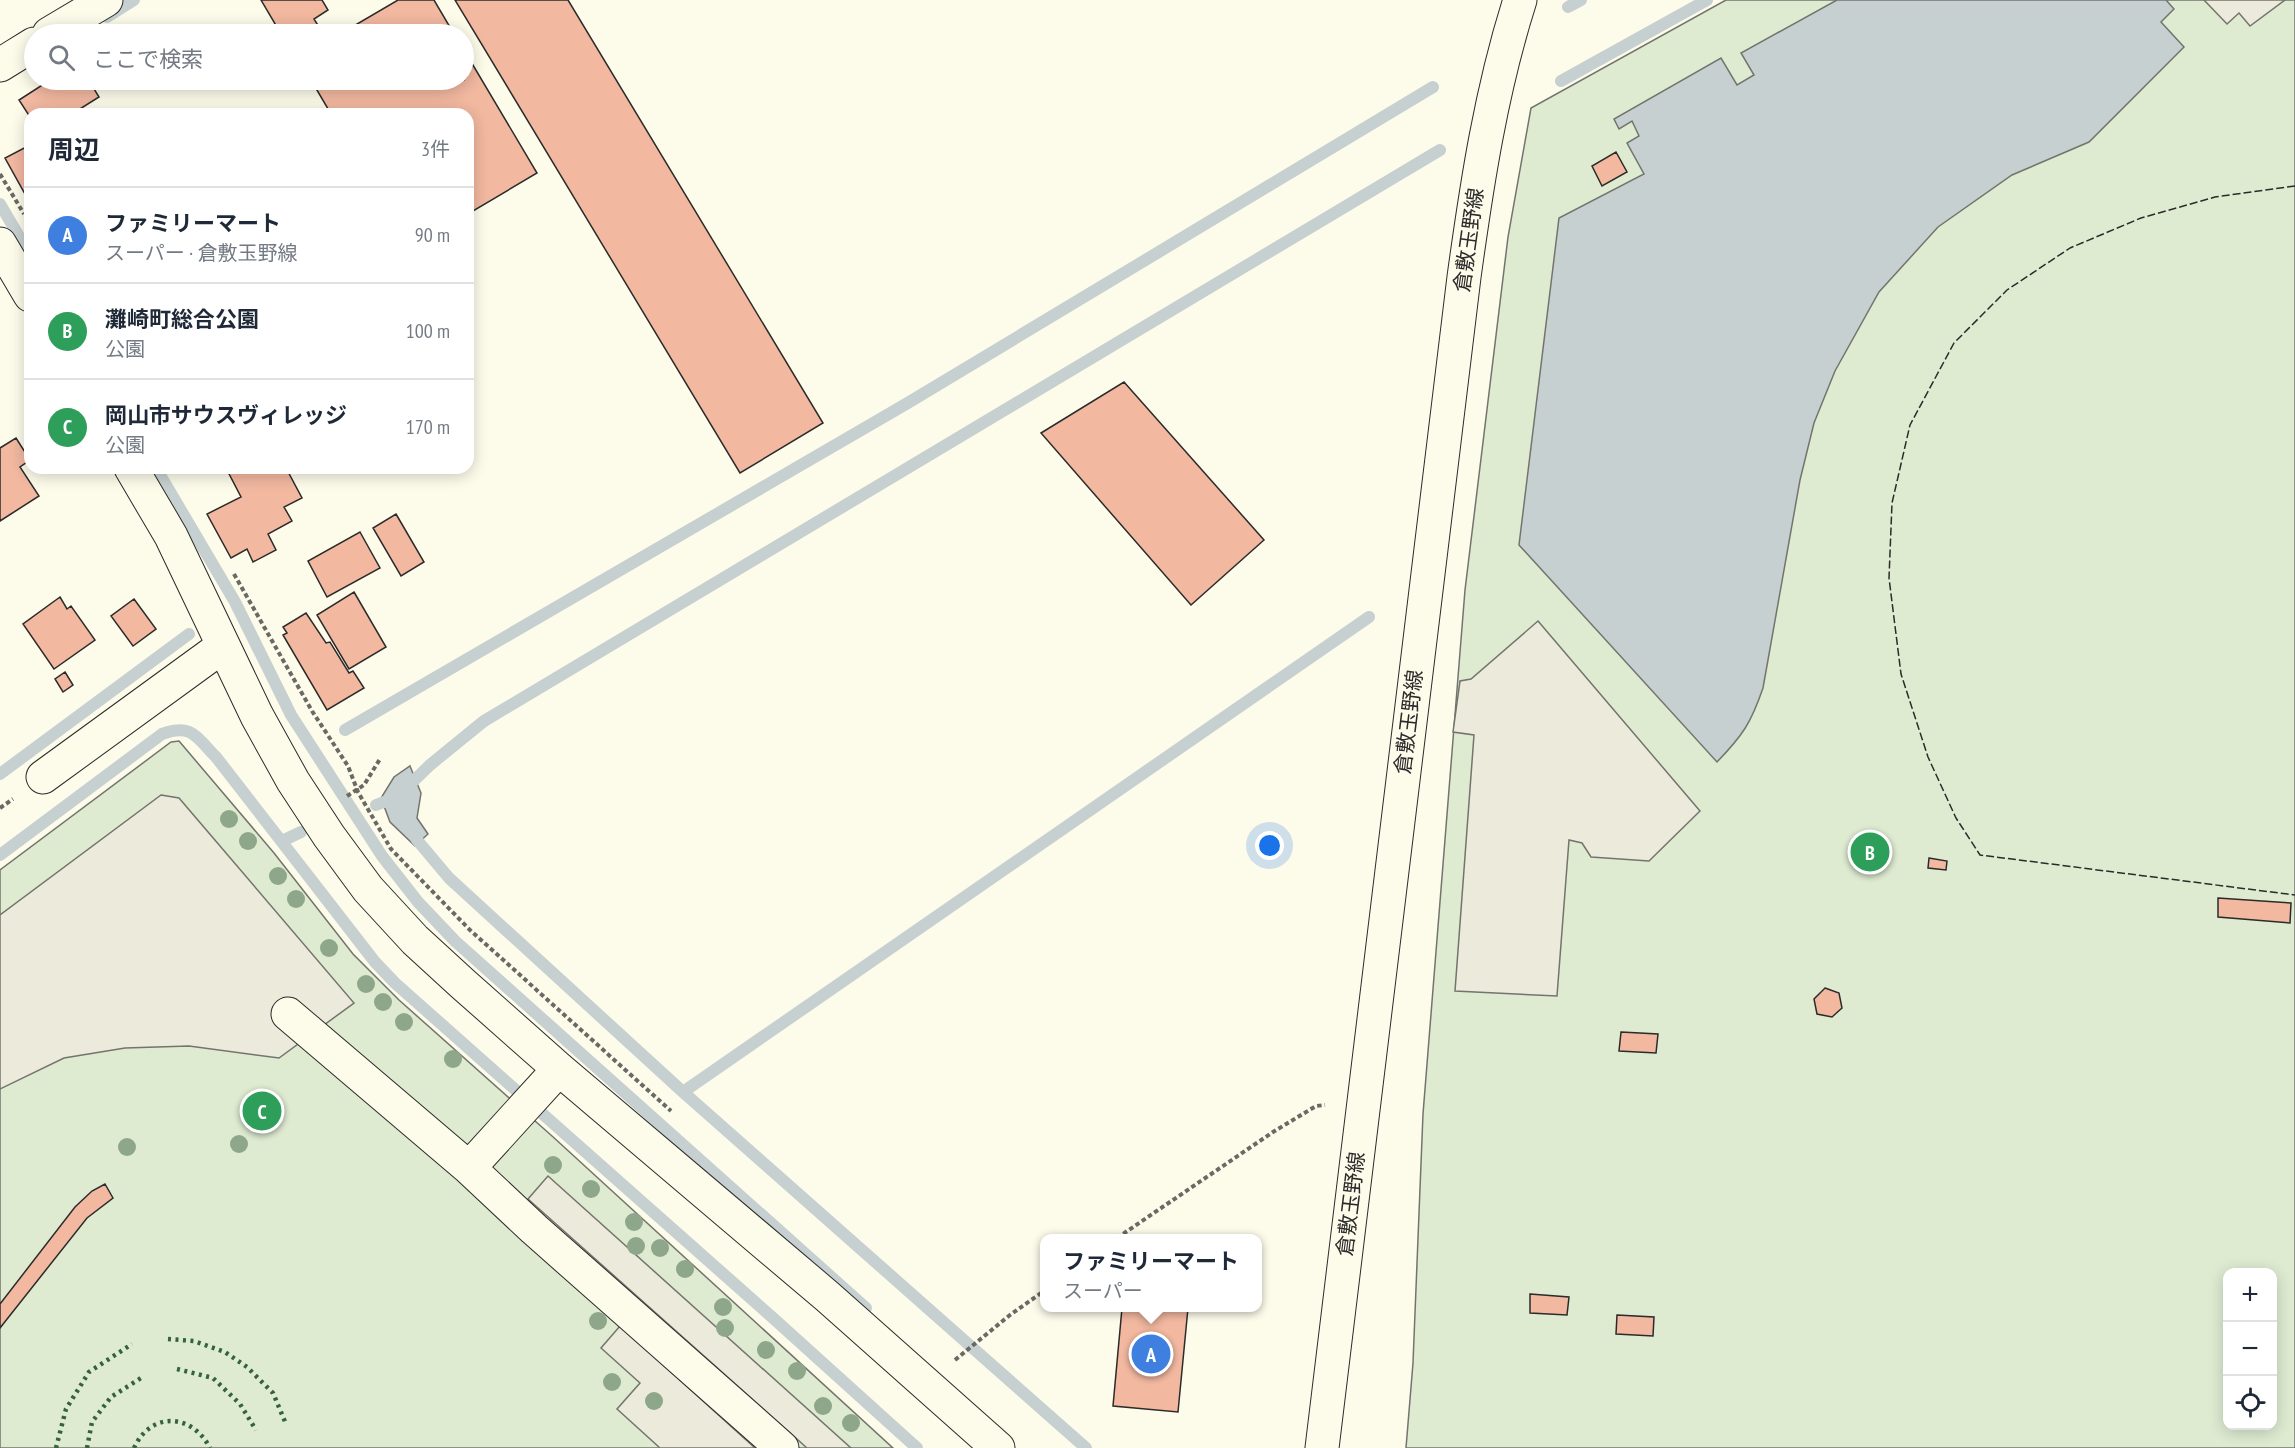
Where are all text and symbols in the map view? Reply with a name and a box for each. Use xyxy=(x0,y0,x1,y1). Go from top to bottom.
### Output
search box xyxy=(24,24,474,90)
icon: search xyxy=(45,41,78,74)
text: ここで検索 xyxy=(93,45,203,73)
text: 周辺 xyxy=(48,133,100,166)
text: 3件 xyxy=(421,136,450,162)
street label: 倉敷玉野線 xyxy=(1448,186,1489,294)
text: ファミリーマート xyxy=(105,209,281,237)
text: A xyxy=(62,222,73,248)
text: 90 m xyxy=(415,222,450,248)
text: スーパー · 倉敷玉野線 xyxy=(105,240,298,266)
text: 灘崎町総合公園 xyxy=(105,305,259,333)
text: B xyxy=(63,318,72,344)
text: 100 m xyxy=(406,318,450,344)
text: 公園 xyxy=(105,336,145,362)
text: 岡山市サウスヴィレッジ xyxy=(105,401,347,429)
text: C xyxy=(63,414,72,440)
text: 170 m xyxy=(406,414,450,440)
text: 公園 xyxy=(105,432,145,458)
street label: 倉敷玉野線 xyxy=(1389,668,1428,776)
pin: B xyxy=(1850,830,1890,874)
your location xyxy=(1255,831,1284,860)
pin: C xyxy=(242,1088,282,1134)
street label: 倉敷玉野線 xyxy=(1331,1150,1370,1258)
popup xyxy=(1040,1234,1262,1312)
text: ファミリーマート xyxy=(1063,1247,1239,1275)
map controls xyxy=(2223,1268,2277,1430)
button: + xyxy=(2223,1268,2277,1322)
text: スーパー xyxy=(1063,1278,1143,1304)
button: − xyxy=(2223,1322,2277,1376)
pin: A xyxy=(1132,1332,1170,1376)
button: locate xyxy=(2223,1376,2277,1430)

